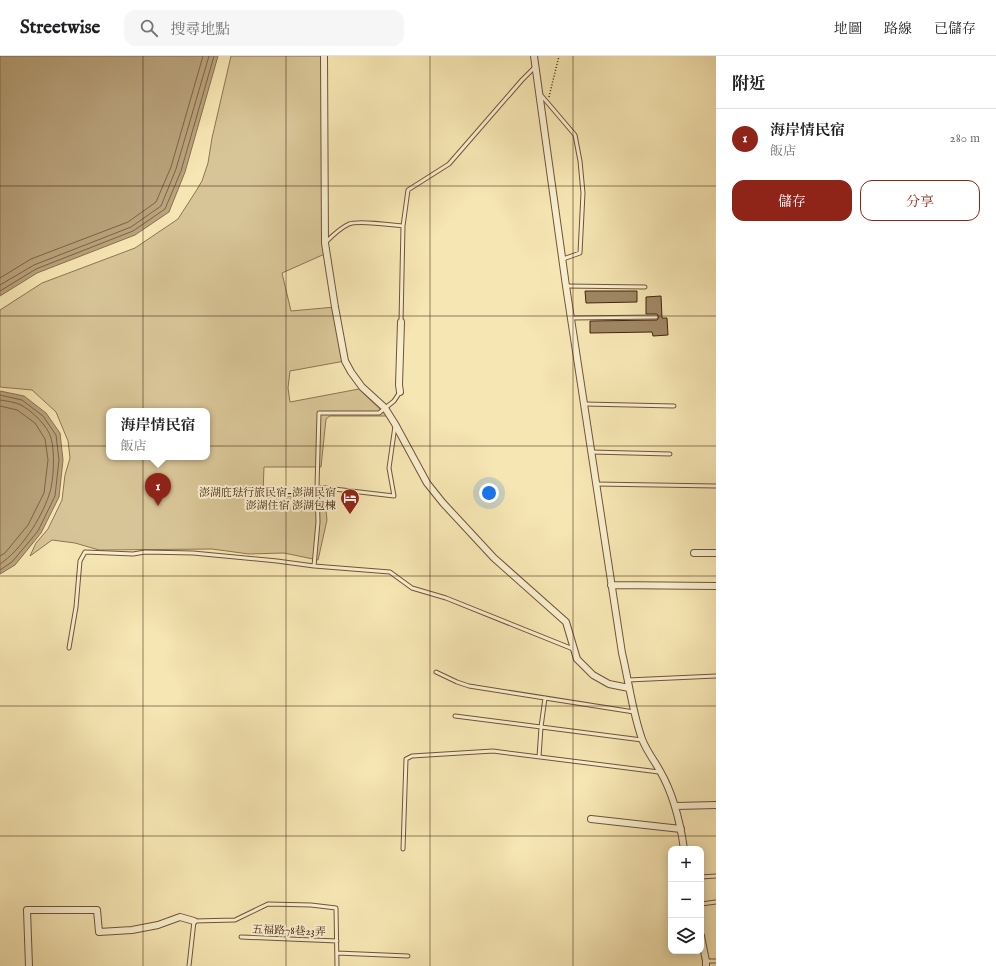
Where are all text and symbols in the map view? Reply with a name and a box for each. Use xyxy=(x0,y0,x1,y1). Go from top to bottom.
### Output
search box xyxy=(124,10,404,46)
text: Streetwise xyxy=(20,16,100,40)
icon: search xyxy=(138,17,160,39)
text: 搜尋地點 xyxy=(170,20,230,39)
text: 地圖 xyxy=(834,20,862,38)
text: 路線 xyxy=(884,20,912,38)
text: 已儲存 xyxy=(934,20,976,38)
text: 附近 xyxy=(732,74,766,95)
text: 海岸情民宿 xyxy=(770,121,845,140)
text: 1 xyxy=(743,130,747,147)
text: 280 m xyxy=(950,130,980,147)
text: 飯店 xyxy=(770,143,796,160)
button: 儲存 xyxy=(732,180,852,221)
button: 分享 xyxy=(860,180,980,221)
popup xyxy=(106,408,210,460)
text: 海岸情民宿 xyxy=(120,416,196,435)
text: 飯店 xyxy=(120,438,147,455)
pin: 1 xyxy=(145,473,171,506)
your location xyxy=(479,483,499,503)
place label: 澎湖庇琺行旅民宿-澎湖民宿 澎湖住宿 澎湖包棟 xyxy=(199,486,336,513)
hotel icon: 澎湖庇琺行旅民宿-澎湖民宿 澎湖住宿 澎湖包棟 xyxy=(339,487,361,515)
map controls xyxy=(668,846,704,954)
button: + xyxy=(668,846,704,882)
button: − xyxy=(668,882,704,918)
button: layers xyxy=(668,918,704,954)
street label: 五福路78巷23弄 xyxy=(252,923,326,939)

